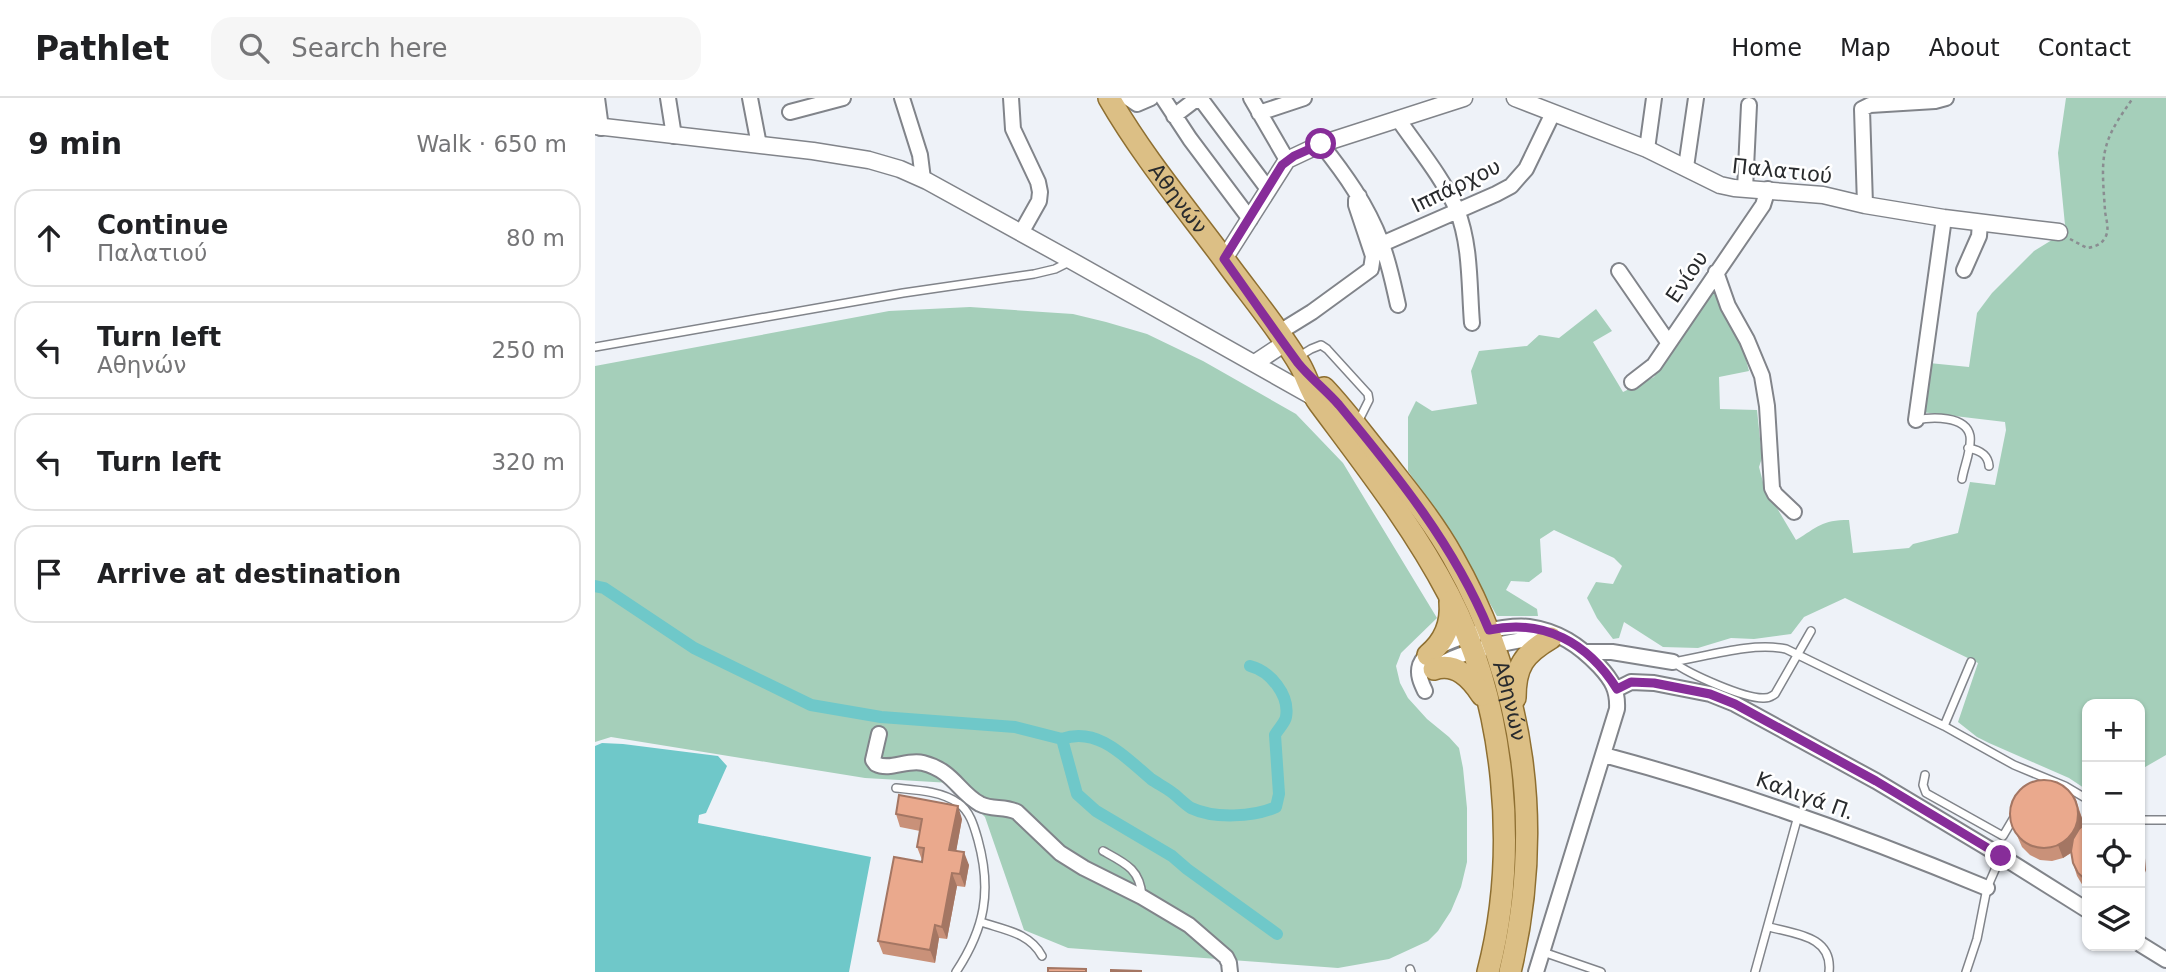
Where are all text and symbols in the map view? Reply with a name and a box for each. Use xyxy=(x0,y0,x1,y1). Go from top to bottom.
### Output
search box xyxy=(211,17,701,80)
text: Pathlet xyxy=(35,29,169,68)
icon: search xyxy=(235,29,273,67)
text: Search here xyxy=(291,33,448,63)
text: Home xyxy=(1731,34,1802,62)
text: Map xyxy=(1840,34,1891,62)
text: About xyxy=(1929,34,2000,62)
text: Contact xyxy=(2038,34,2131,62)
text: 9 min xyxy=(28,126,122,161)
route start xyxy=(1305,128,1336,159)
text: Walk · 650 m xyxy=(416,131,567,157)
street label: Ιππάρχου xyxy=(1408,154,1504,218)
street label: Παλατιού xyxy=(1731,154,1833,188)
street label: Αθηνών xyxy=(1144,159,1212,238)
text: Continue xyxy=(97,210,228,240)
icon: ahead xyxy=(30,219,68,257)
text: 80 m xyxy=(506,225,565,251)
text: Παλατιού xyxy=(97,240,207,266)
street label: Ενίου xyxy=(1661,247,1713,307)
text: Turn left xyxy=(97,322,221,352)
icon: left xyxy=(30,331,68,369)
text: 250 m xyxy=(491,337,565,363)
text: Αθηνών xyxy=(97,352,186,378)
icon: left xyxy=(30,443,68,481)
text: Turn left xyxy=(97,447,221,477)
text: 320 m xyxy=(491,449,565,475)
icon: arrive xyxy=(30,555,68,593)
text: Arrive at destination xyxy=(97,559,401,589)
street label: Αθηνών xyxy=(1488,658,1531,743)
map controls xyxy=(2082,699,2145,951)
button: + xyxy=(2082,699,2145,762)
button: − xyxy=(2082,762,2145,825)
street label: Καλιγά Π. xyxy=(1753,767,1857,825)
button: locate xyxy=(2082,825,2145,888)
route end xyxy=(1985,840,2016,871)
button: layers xyxy=(2082,888,2145,951)

